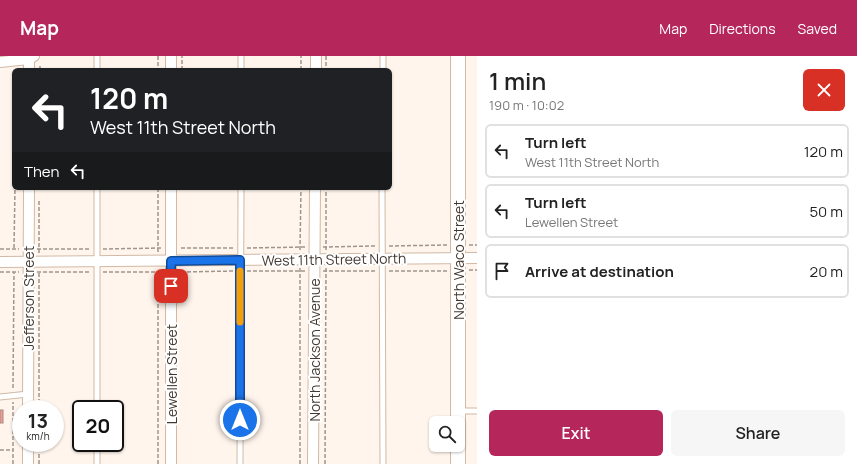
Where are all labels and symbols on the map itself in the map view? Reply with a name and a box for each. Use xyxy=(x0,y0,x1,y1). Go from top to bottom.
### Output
street label: North Waco Street xyxy=(449,200,468,320)
street label: Jefferson Street xyxy=(19,245,38,350)
street label: West 11th Street North xyxy=(262,248,406,270)
pin xyxy=(154,269,188,303)
street label: North Jackson Avenue xyxy=(305,278,324,422)
street label: Lewellen Street xyxy=(162,323,181,424)
position arrow xyxy=(219,399,261,441)
speed limit sign: 20 xyxy=(72,400,124,452)

